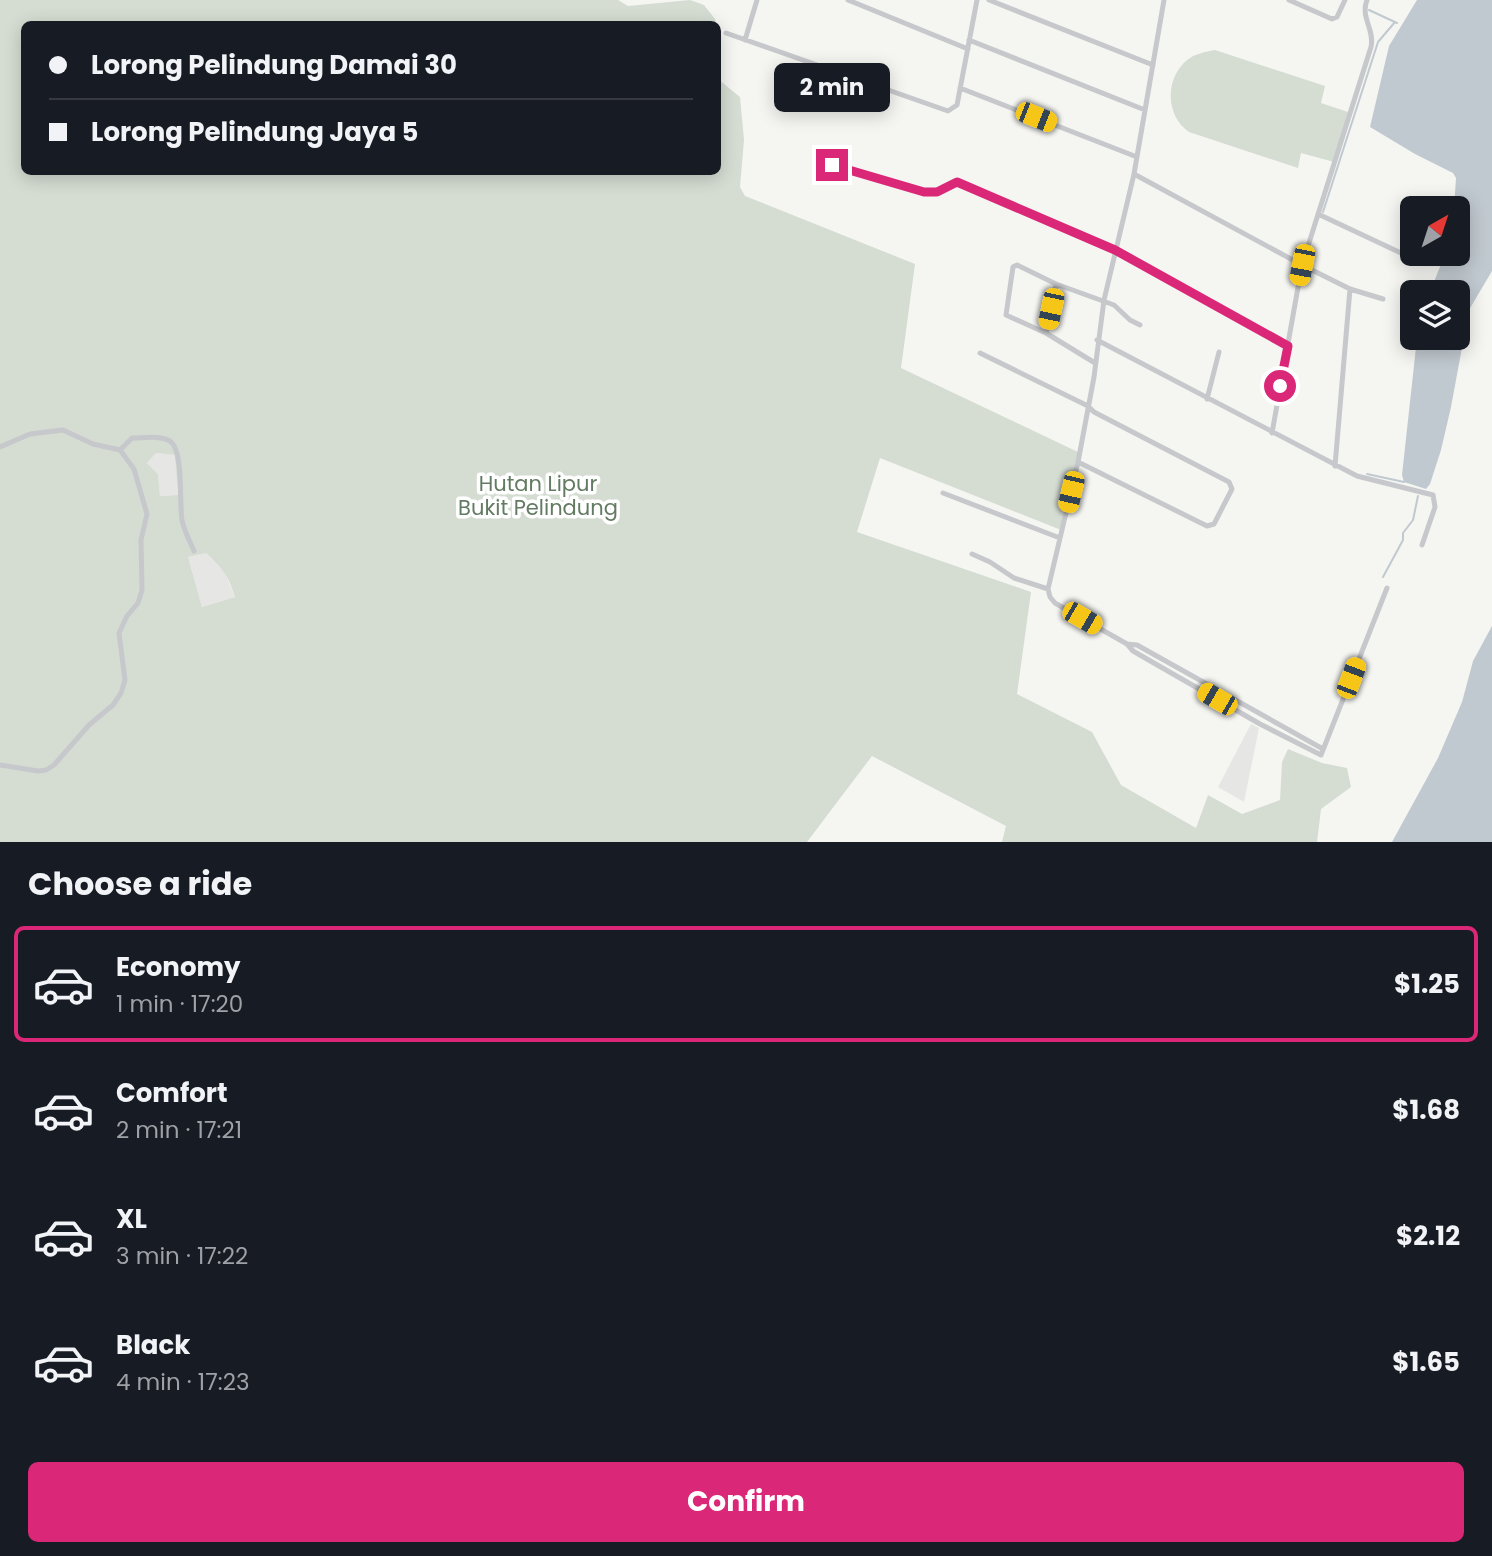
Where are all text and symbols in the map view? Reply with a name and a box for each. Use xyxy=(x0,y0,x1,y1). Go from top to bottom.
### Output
text: Lorong Pelindung Damai 30 xyxy=(91,47,457,83)
callout: 2 min xyxy=(774,64,890,113)
text: 2 min xyxy=(800,71,864,103)
car xyxy=(1013,99,1060,135)
text: Lorong Pelindung Jaya 5 xyxy=(91,114,419,150)
route end xyxy=(816,149,848,181)
north arrow xyxy=(1400,196,1470,266)
map controls xyxy=(1400,196,1470,350)
car xyxy=(1288,242,1317,288)
button: layers xyxy=(1400,280,1470,350)
car xyxy=(1037,286,1066,332)
route start xyxy=(1264,370,1296,402)
park label: Hutan Lipur Bukit Pelindung xyxy=(458,469,618,522)
car xyxy=(1057,469,1086,515)
car xyxy=(1059,598,1106,638)
car xyxy=(1334,655,1369,701)
car xyxy=(1194,679,1241,719)
text: Choose a ride xyxy=(28,861,252,906)
text: Economy xyxy=(116,949,240,985)
icon: car xyxy=(32,953,95,1016)
text: $1.25 xyxy=(1394,966,1460,1002)
text: 1 min · 17:20 xyxy=(116,988,243,1020)
text: Comfort xyxy=(116,1075,228,1111)
icon: car xyxy=(32,1079,95,1142)
text: $1.68 xyxy=(1392,1092,1460,1128)
text: 2 min · 17:21 xyxy=(116,1114,242,1146)
text: XL xyxy=(116,1201,147,1237)
icon: car xyxy=(32,1205,95,1268)
text: $2.12 xyxy=(1396,1218,1460,1254)
text: 3 min · 17:22 xyxy=(116,1240,248,1272)
text: Black xyxy=(116,1327,190,1363)
icon: car xyxy=(32,1331,95,1394)
text: $1.65 xyxy=(1392,1344,1460,1380)
text: 4 min · 17:23 xyxy=(116,1366,249,1398)
button: Confirm xyxy=(28,1462,1464,1542)

